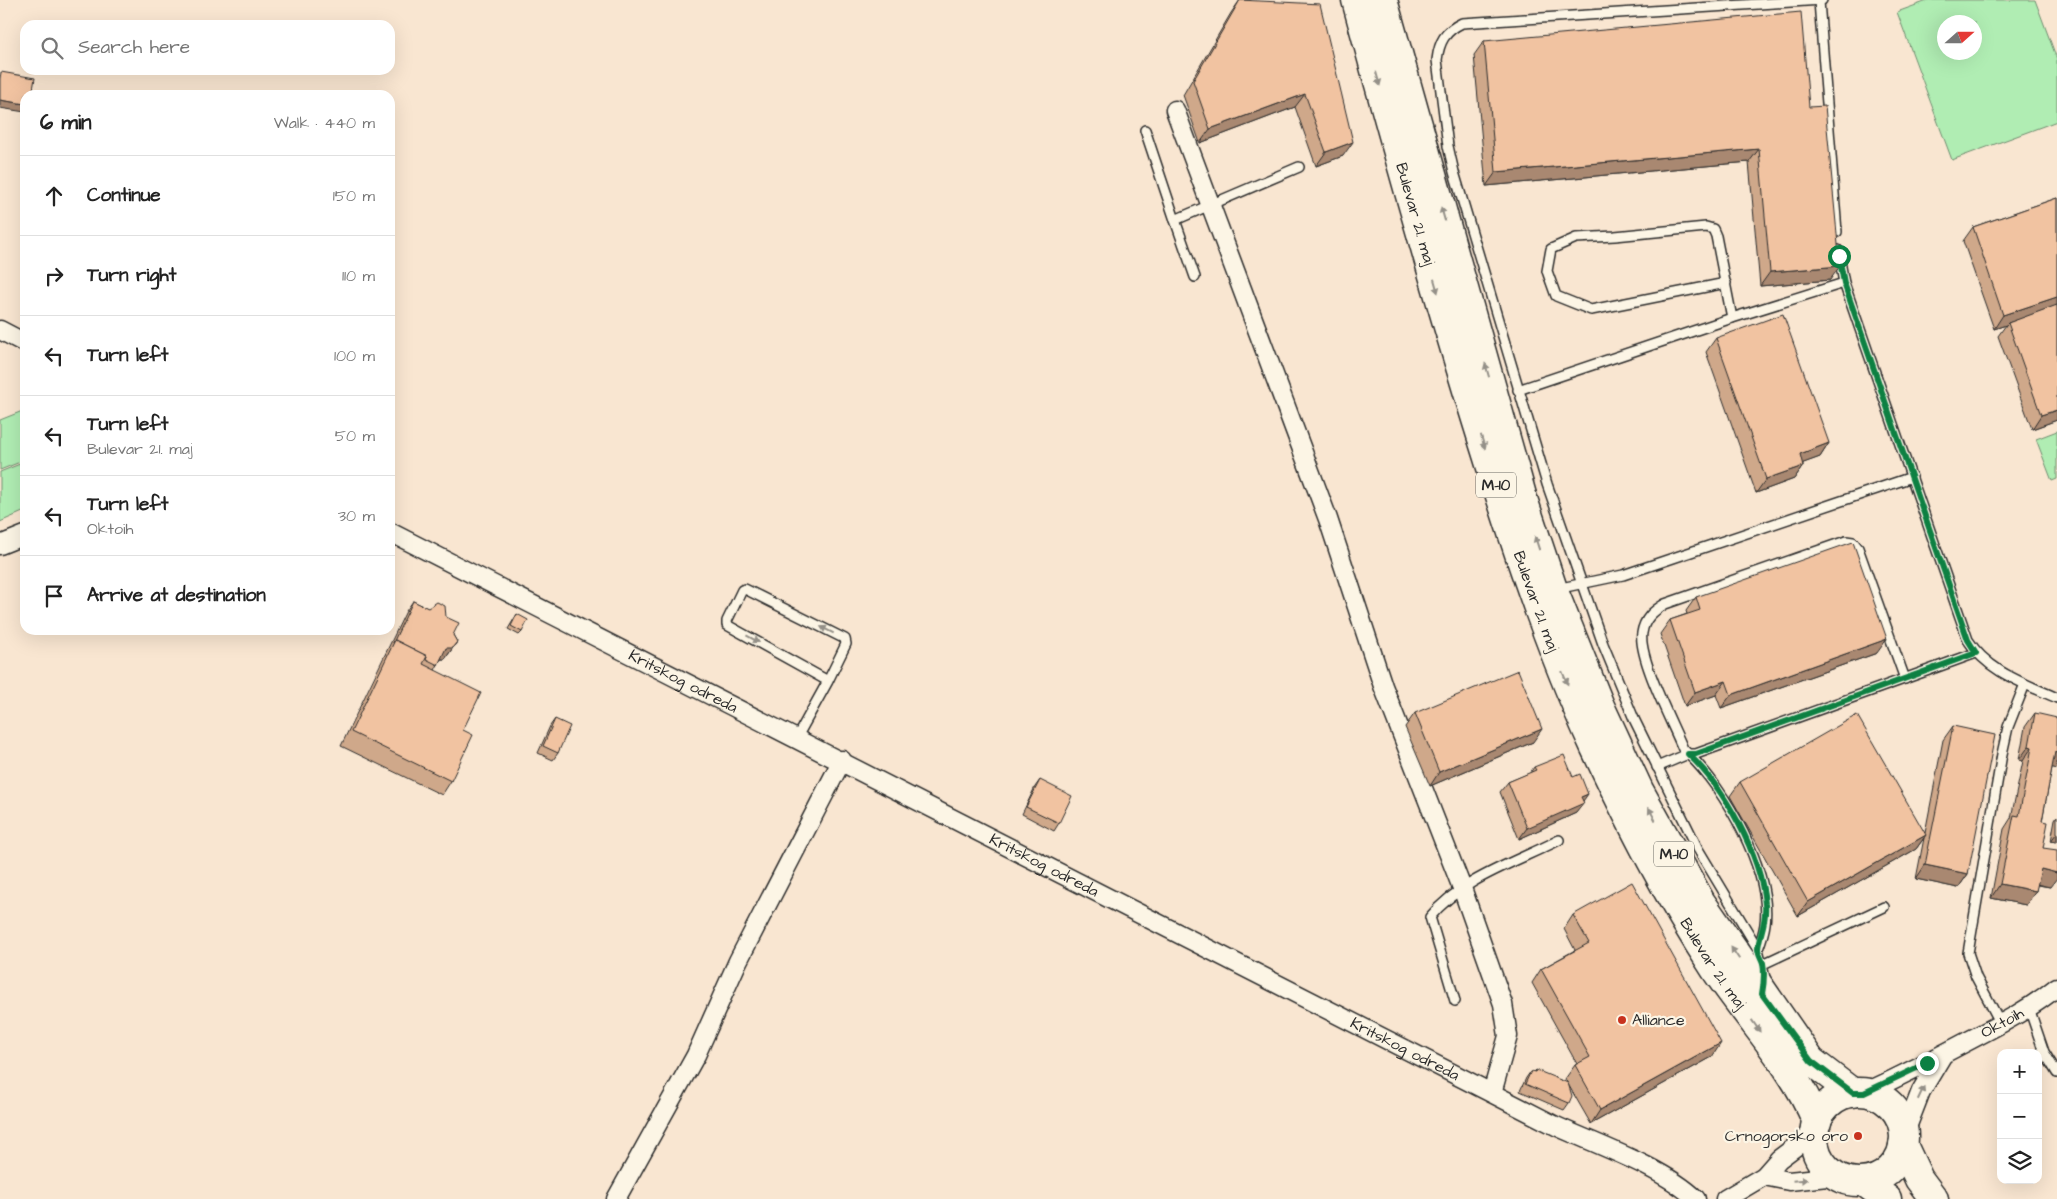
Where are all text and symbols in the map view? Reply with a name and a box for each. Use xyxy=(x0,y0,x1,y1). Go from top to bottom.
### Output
north arrow xyxy=(1937,15,1982,60)
search box xyxy=(20,20,395,75)
icon: search xyxy=(38,34,66,62)
text: Search here xyxy=(78,34,190,61)
one-way arrow xyxy=(1374,72,1382,87)
text: 6 min xyxy=(40,108,92,137)
text: Walk · 440 m xyxy=(274,112,375,134)
street label: Bulevar 21. maj xyxy=(1390,160,1441,268)
icon: ahead xyxy=(40,182,68,210)
text: Continue xyxy=(87,182,161,209)
text: 150 m xyxy=(333,185,375,207)
one-way arrow xyxy=(1438,206,1446,221)
route start xyxy=(1828,245,1851,268)
icon: right xyxy=(40,262,68,290)
text: Turn right xyxy=(87,262,176,289)
text: 110 m xyxy=(342,265,375,287)
one-way arrow xyxy=(1432,278,1440,294)
icon: left xyxy=(40,342,68,370)
text: Turn left xyxy=(87,342,168,369)
text: 100 m xyxy=(334,345,375,367)
one-way arrow xyxy=(1482,363,1490,378)
text: Turn left xyxy=(87,411,168,438)
icon: left xyxy=(40,422,68,450)
text: 50 m xyxy=(335,425,375,447)
one-way arrow xyxy=(1479,434,1487,449)
text: Bulevar 21. maj xyxy=(87,438,193,460)
road number: M-10 xyxy=(1476,472,1516,498)
text: Turn left xyxy=(87,491,168,518)
icon: left xyxy=(40,502,68,530)
text: 30 m xyxy=(338,505,375,527)
text: Oktoih xyxy=(87,518,133,540)
one-way arrow xyxy=(1533,535,1541,550)
street label: Bulevar 21. maj xyxy=(1508,548,1564,655)
icon: arrive xyxy=(40,582,68,610)
text: Arrive at destination xyxy=(87,582,266,609)
one-way arrow xyxy=(819,626,834,634)
one-way arrow xyxy=(747,635,760,644)
street label: Kritskog odreda xyxy=(625,644,742,718)
one-way arrow xyxy=(1561,671,1569,686)
one-way arrow xyxy=(1648,807,1656,821)
street label: Kritskog odreda xyxy=(986,828,1102,902)
road number: M-10 xyxy=(1654,842,1694,866)
street label: Bulevar 21. maj xyxy=(1675,914,1751,1014)
one-way arrow xyxy=(1731,946,1740,960)
street label: Oktoih xyxy=(1977,1002,2028,1044)
place label: Alliance xyxy=(1632,1009,1685,1031)
street label: Kritskog odreda xyxy=(1346,1012,1463,1086)
marker: Alliance xyxy=(1616,1014,1628,1026)
one-way arrow xyxy=(1751,1019,1761,1033)
map controls xyxy=(1997,1049,2042,1184)
button: + xyxy=(1997,1049,2042,1094)
route end xyxy=(1916,1052,1939,1075)
one-way arrow xyxy=(1917,1086,1925,1100)
button: − xyxy=(1997,1094,2042,1139)
place label: Crnogorsko oro xyxy=(1725,1125,1848,1148)
marker: Crnogorsko oro xyxy=(1852,1130,1864,1142)
button: layers xyxy=(1997,1139,2042,1184)
one-way arrow xyxy=(1792,1176,1808,1184)

